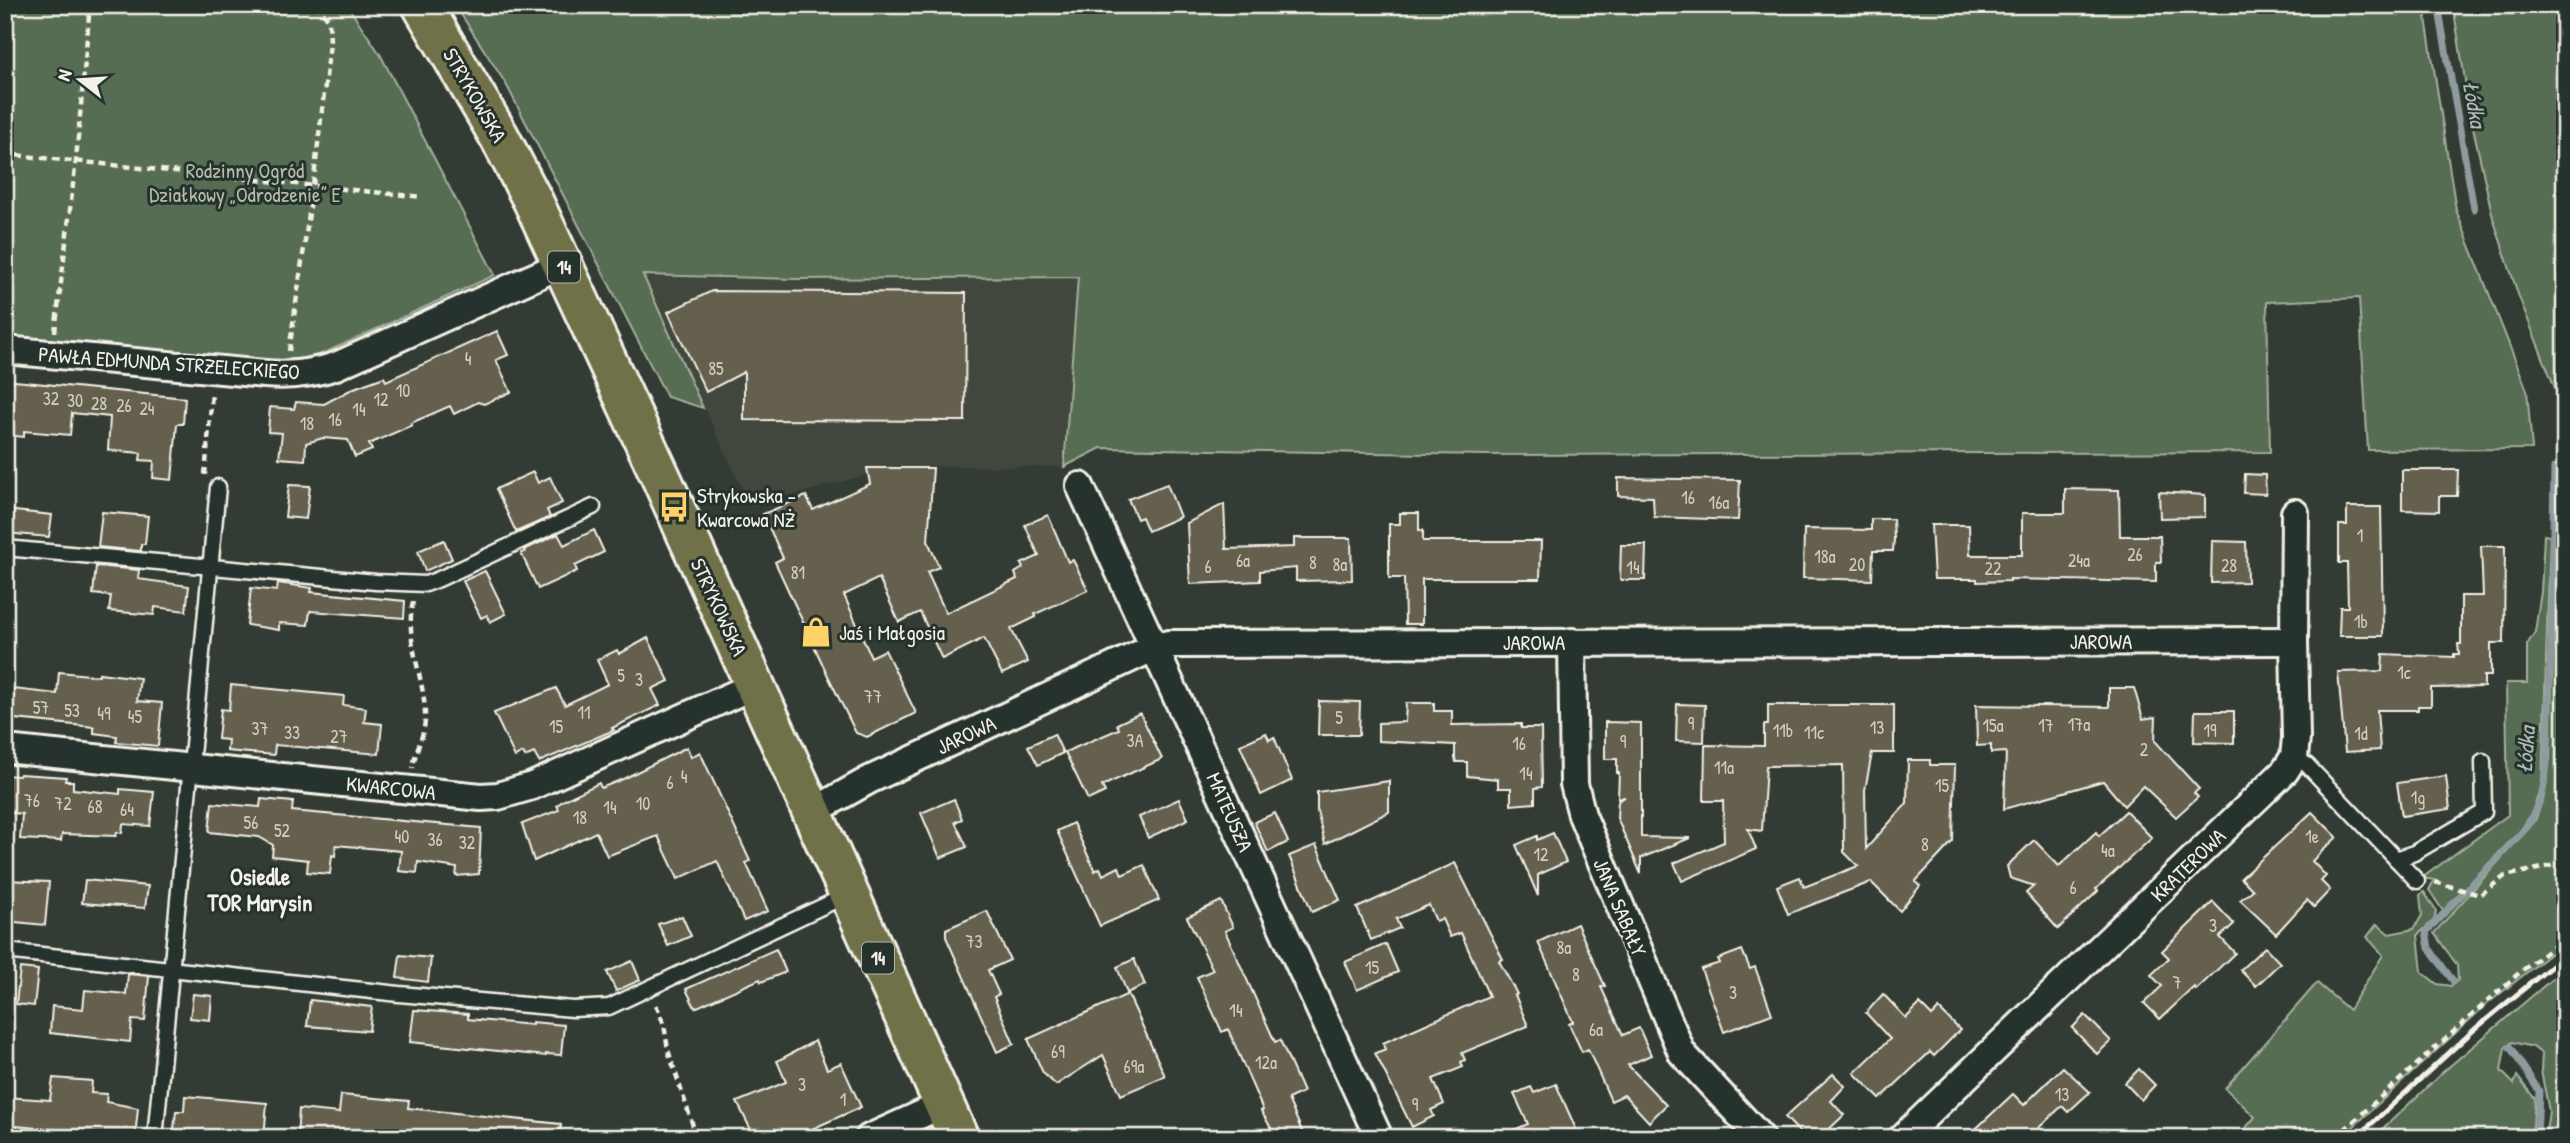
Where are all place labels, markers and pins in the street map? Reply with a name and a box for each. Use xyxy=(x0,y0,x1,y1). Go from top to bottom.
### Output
place label: Strykowska - Kwarcowa NŻ xyxy=(697,481,796,534)
bus stop icon: Strykowska - Kwarcowa NŻ xyxy=(657,490,691,524)
shop icon: Jaś i Małgosia xyxy=(799,615,833,649)
place label: Jaś i Małgosia xyxy=(839,618,945,647)

